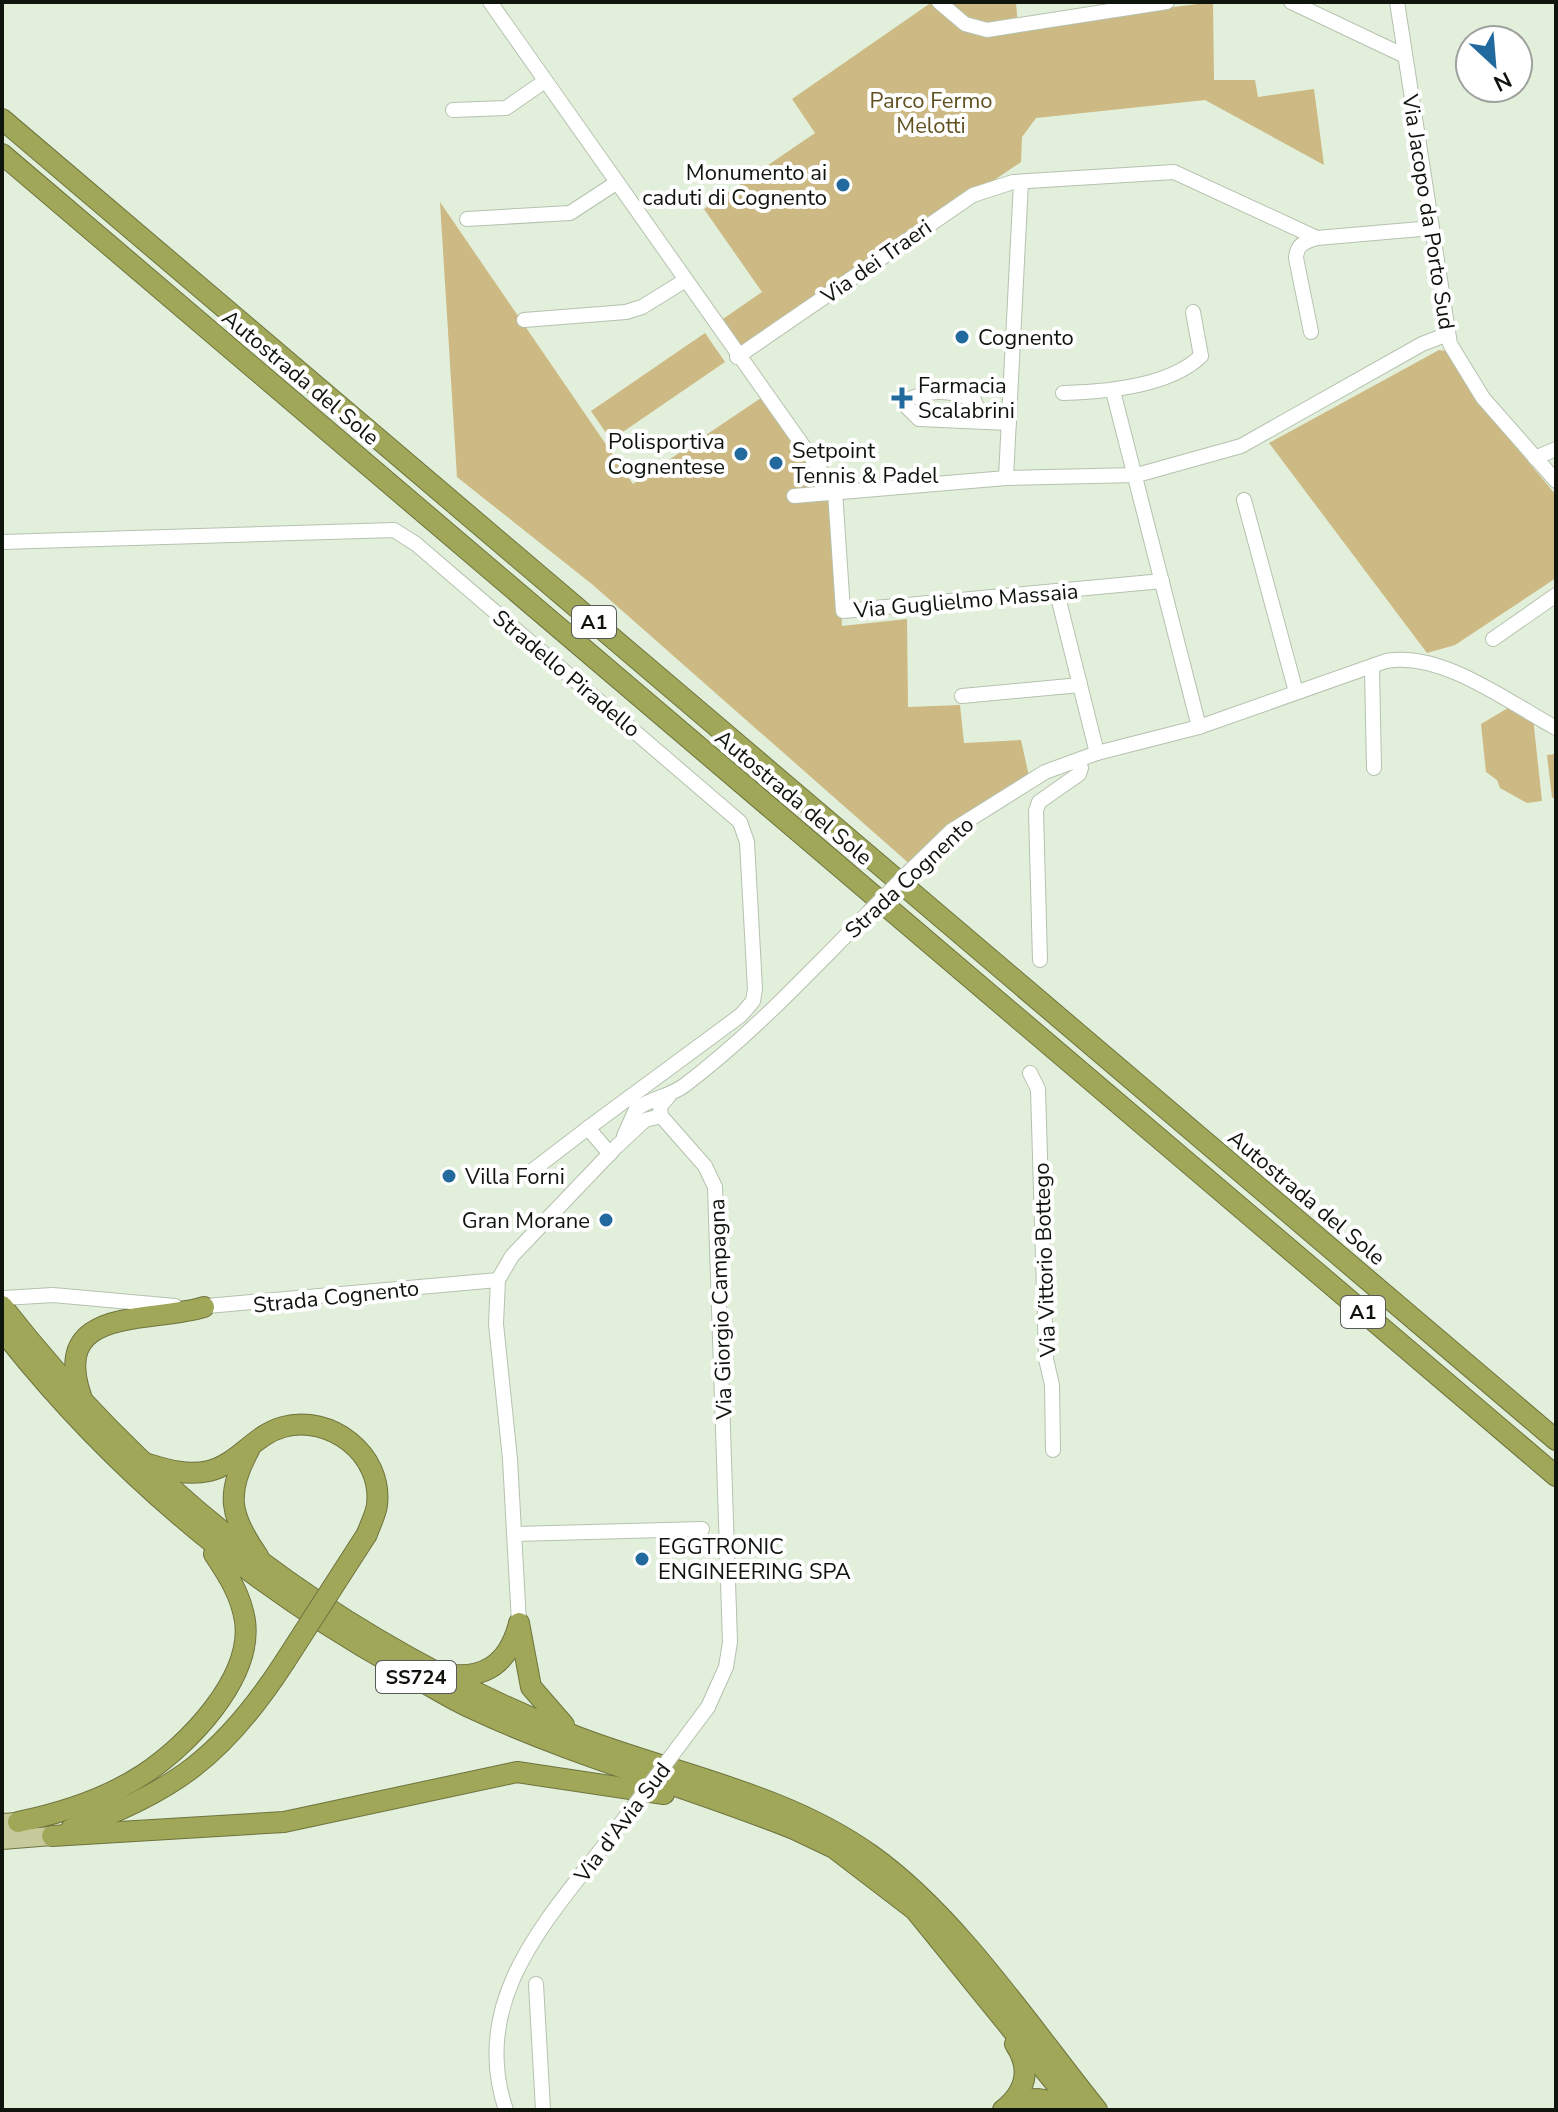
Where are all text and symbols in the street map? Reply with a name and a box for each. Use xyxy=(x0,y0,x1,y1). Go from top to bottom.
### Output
north arrow xyxy=(1454,24,1534,104)
text: N xyxy=(1488,64,1516,98)
park label: Parco Fermo Melotti xyxy=(870,86,992,141)
street label: Via Jacopo da Porto Sud xyxy=(1394,91,1461,332)
place label: Monumento ai caduti di Cognento xyxy=(642,158,827,213)
marker: Monumento ai caduti di Cognento xyxy=(834,176,852,194)
street label: Via dei Traeri xyxy=(815,213,938,312)
street label: Autostrada del Sole xyxy=(215,303,385,452)
place label: Cognento xyxy=(978,323,1074,353)
marker: Cognento xyxy=(953,328,971,346)
place label: Farmacia Scalabrini xyxy=(918,371,1015,426)
marker: Farmacia Scalabrini xyxy=(893,389,911,407)
place label: Polisportiva Cognentese xyxy=(608,427,725,482)
place label: Setpoint Tennis & Padel xyxy=(792,436,939,491)
marker: Polisportiva Cognentese xyxy=(732,445,750,463)
marker: Setpoint Tennis & Padel xyxy=(767,454,785,472)
street label: Via Guglielmo Massaia xyxy=(852,576,1080,626)
street label: Stradello Piradello xyxy=(486,603,647,744)
road number: A1 xyxy=(572,606,616,638)
street label: Autostrada del Sole xyxy=(708,723,878,872)
street label: Strada Cognento xyxy=(839,810,981,945)
street label: Autostrada del Sole xyxy=(1221,1123,1391,1272)
place label: Villa Forni xyxy=(464,1162,565,1192)
street label: Via Vittorio Bottego xyxy=(1027,1162,1063,1359)
marker: Villa Forni xyxy=(440,1167,458,1185)
street label: Via Giorgio Campagna xyxy=(702,1198,740,1421)
place label: Gran Morane xyxy=(462,1206,590,1236)
marker: Gran Morane xyxy=(597,1211,615,1229)
street label: Strada Cognento xyxy=(252,1273,420,1321)
road number: A1 xyxy=(1341,1296,1385,1328)
place label: EGGTRONIC ENGINEERING SPA xyxy=(658,1532,851,1587)
marker: EGGTRONIC ENGINEERING SPA xyxy=(633,1550,651,1568)
road number: SS724 xyxy=(376,1661,456,1693)
street label: Via d'Avia Sud xyxy=(567,1756,678,1890)

